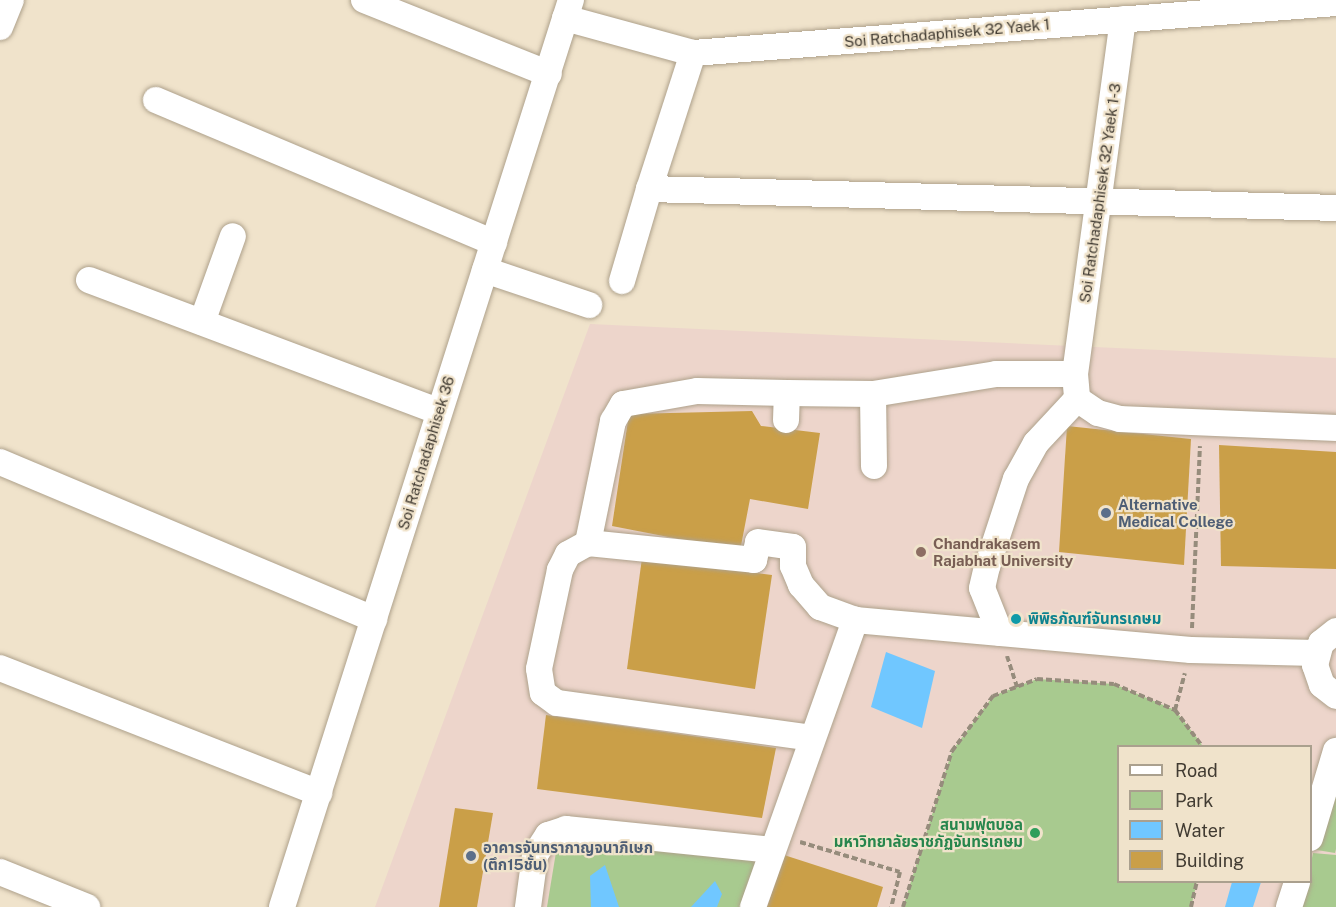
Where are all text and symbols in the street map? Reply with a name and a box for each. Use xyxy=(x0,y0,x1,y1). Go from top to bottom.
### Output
street label: Soi Ratchadaphisek 32 Yaek 1 xyxy=(843,15,1051,51)
street label: Soi Ratchadaphisek 32 Yaek 1-3 xyxy=(1076,82,1124,304)
street label: Soi Ratchadaphisek 36 xyxy=(394,374,458,532)
place label: Alternative Medical College xyxy=(1118,495,1233,530)
marker: Alternative Medical College xyxy=(1099,506,1113,520)
place label: Chandrakasem Rajabhat University xyxy=(933,534,1073,569)
marker: Chandrakasem Rajabhat University xyxy=(914,545,928,559)
place label: พิพิธภัณฑ์จันทรเกษม xyxy=(1028,610,1161,628)
marker: พิพิธภัณฑ์จันทรเกษม xyxy=(1009,612,1023,626)
legend xyxy=(1117,745,1312,883)
text: Road xyxy=(1175,760,1218,781)
text: Park xyxy=(1175,790,1213,811)
place label: สนามฟุตบอล มหาวิทยาลัยราชภัฏจันทรเกษม xyxy=(834,815,1023,850)
text: Water xyxy=(1175,820,1225,841)
marker: สนามฟุตบอล มหาวิทยาลัยราชภัฏจันทรเกษม xyxy=(1028,826,1042,840)
place label: อาคารจันทรากาญจนาภิเษก (ตึก15ชั้น) xyxy=(483,838,653,873)
marker: อาคารจันทรากาญจนาภิเษก (ตึก15ชั้น) xyxy=(464,849,478,863)
text: Building xyxy=(1175,850,1244,871)

